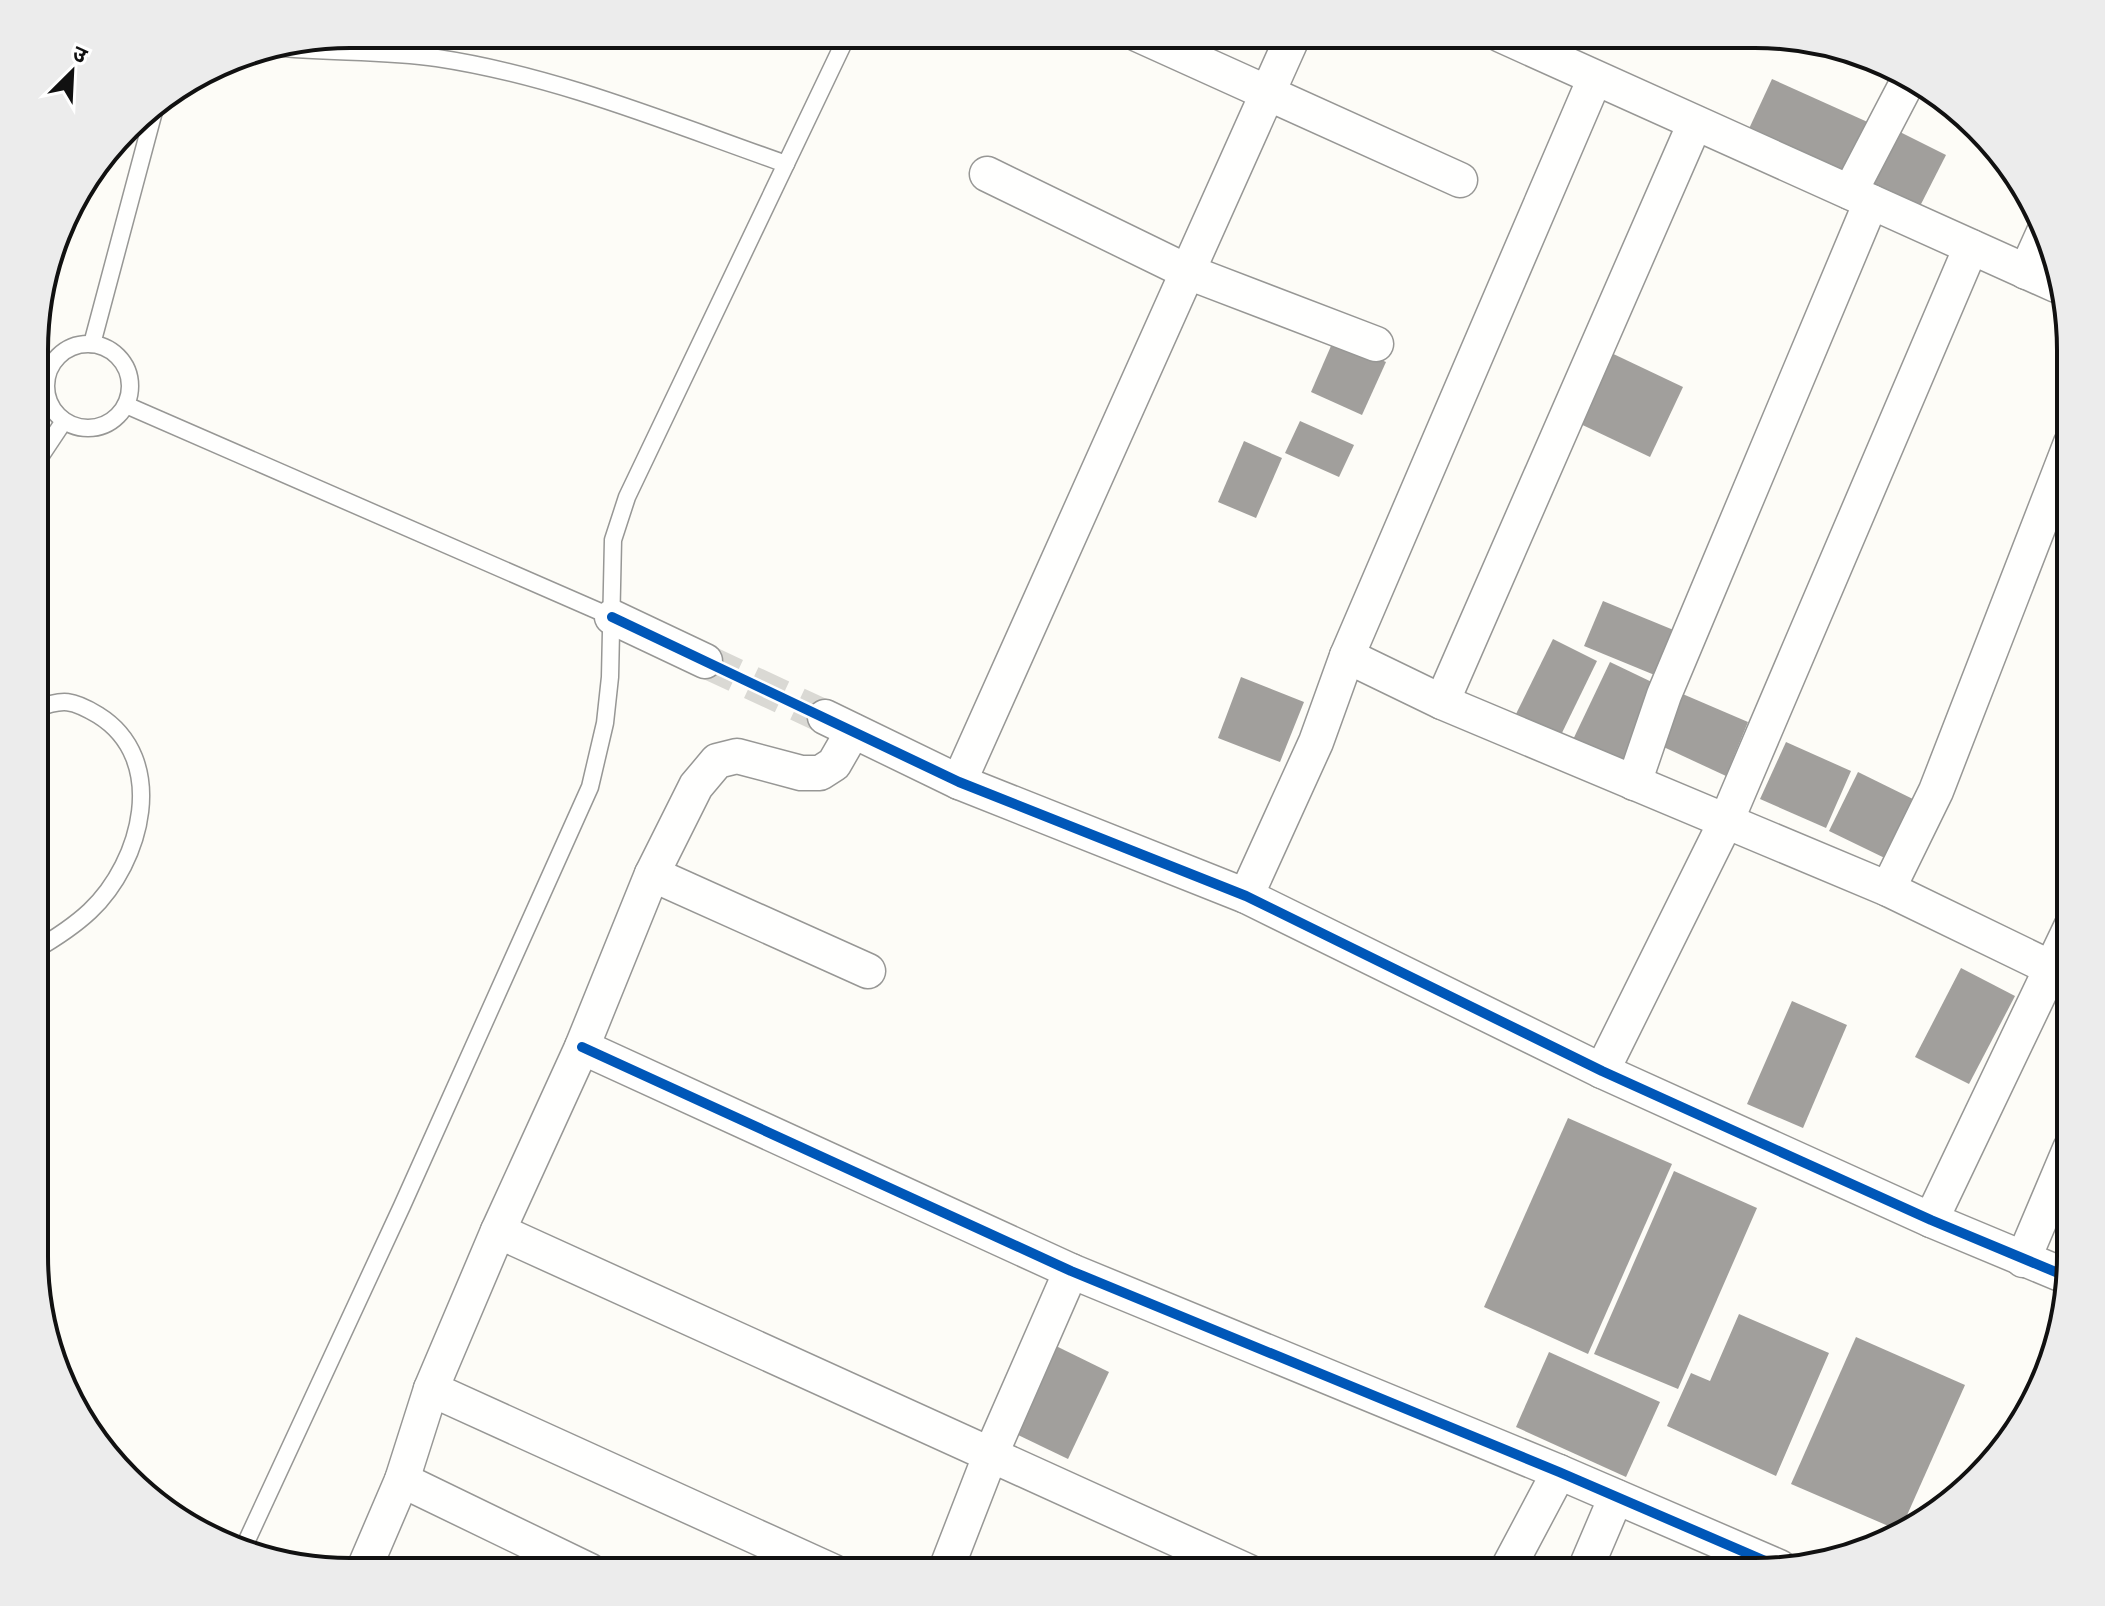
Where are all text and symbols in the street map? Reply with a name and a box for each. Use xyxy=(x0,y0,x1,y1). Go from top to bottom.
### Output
north arrow xyxy=(32,32,112,112)
text: उ xyxy=(67,40,92,72)

